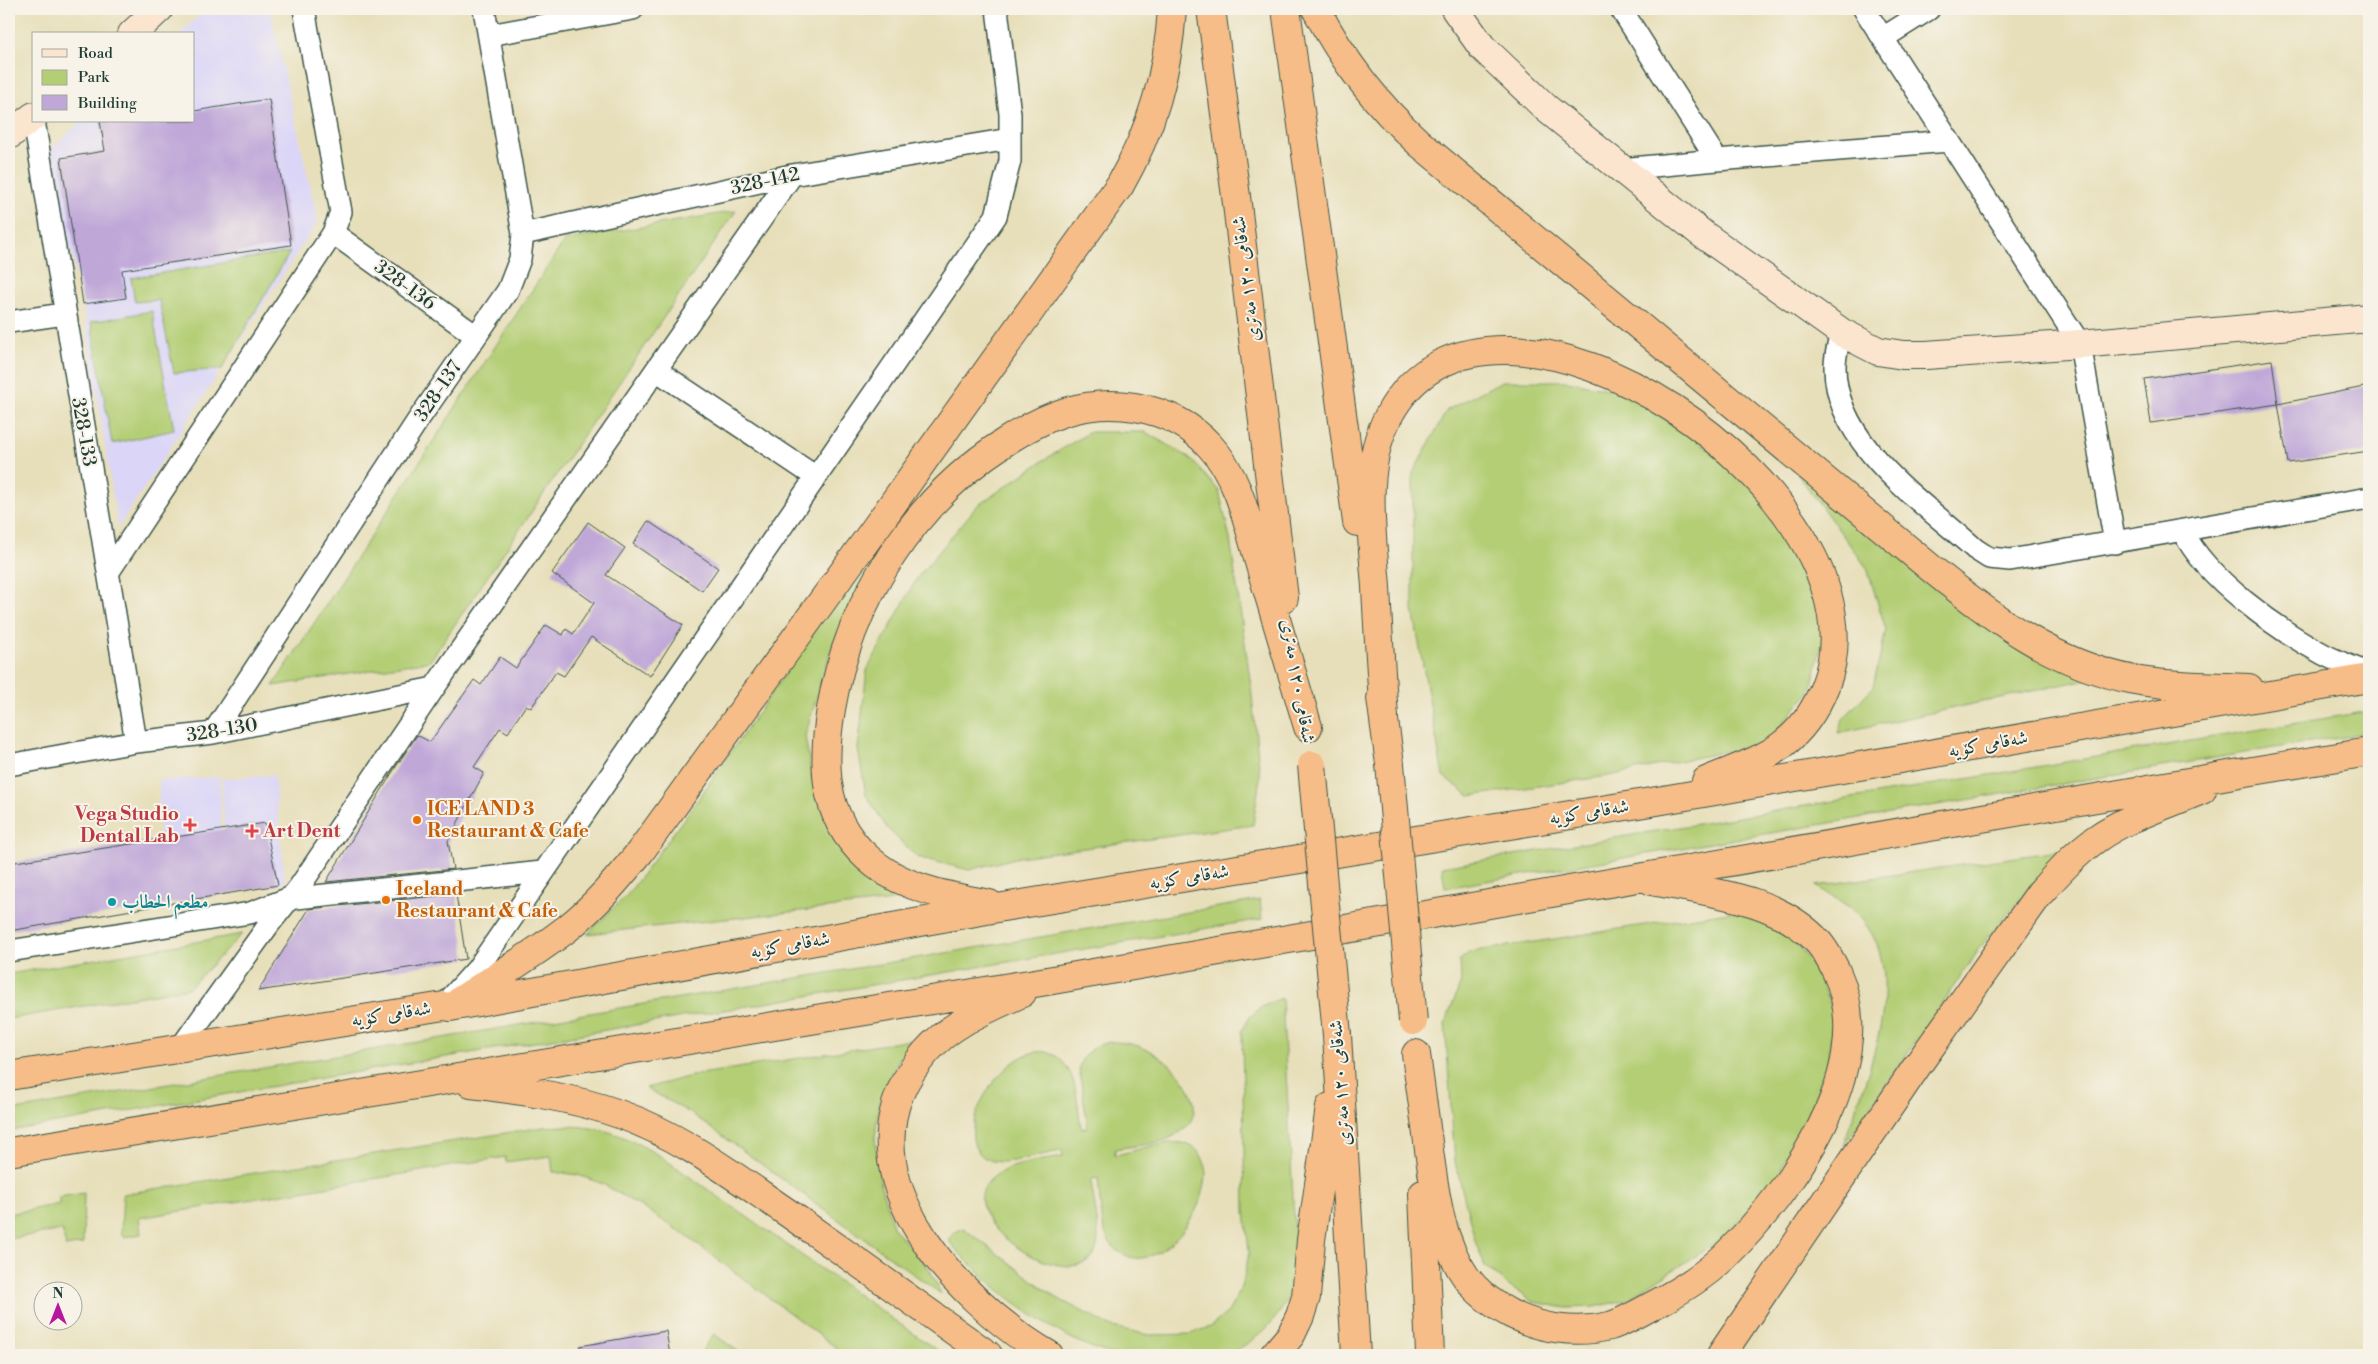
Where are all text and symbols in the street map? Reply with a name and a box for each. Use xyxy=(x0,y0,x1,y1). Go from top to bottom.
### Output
legend xyxy=(32,32,195,122)
text: Road xyxy=(78,44,113,63)
text: Park xyxy=(78,68,110,87)
text: Building xyxy=(77,94,137,113)
street label: 328-142 xyxy=(728,162,802,200)
street label: شەقامی ١٢٠ مەتری xyxy=(1226,215,1266,343)
street label: 328-136 xyxy=(369,255,441,315)
street label: 328-137 xyxy=(409,356,467,426)
street label: 328-133 xyxy=(66,396,102,468)
street label: شەقامی ١٢٠ مەتری xyxy=(1275,617,1321,745)
street label: 328-130 xyxy=(185,713,259,747)
street label: شەقامی کۆیە xyxy=(1946,725,2030,763)
street label: شەقامی کۆیە xyxy=(1547,794,1631,830)
place label: ICE LAND 3 Restaurant & Cafe xyxy=(427,797,589,843)
place label: Vega Studio Dental Lab xyxy=(74,802,179,848)
marker: ICE LAND 3 Restaurant & Cafe xyxy=(411,814,423,826)
marker: Vega Studio Dental Lab xyxy=(183,818,197,832)
place label: Art Dent xyxy=(262,819,340,843)
marker: Art Dent xyxy=(245,824,259,838)
street label: شەقامی کۆیە xyxy=(1147,859,1231,895)
place label: Iceland Restaurant & Cafe xyxy=(396,877,558,923)
place label: مطعم الحطاب xyxy=(122,890,208,919)
marker: Iceland Restaurant & Cafe xyxy=(380,894,392,906)
marker: مطعم الحطاب xyxy=(106,896,118,908)
street label: شەقامی کۆیە xyxy=(748,926,832,964)
street label: شەقامی کۆیە xyxy=(349,996,433,1032)
street label: شەقامی ١٢٠ مەتری xyxy=(1324,1019,1356,1147)
north arrow xyxy=(32,1282,82,1332)
text: N xyxy=(52,1285,64,1303)

